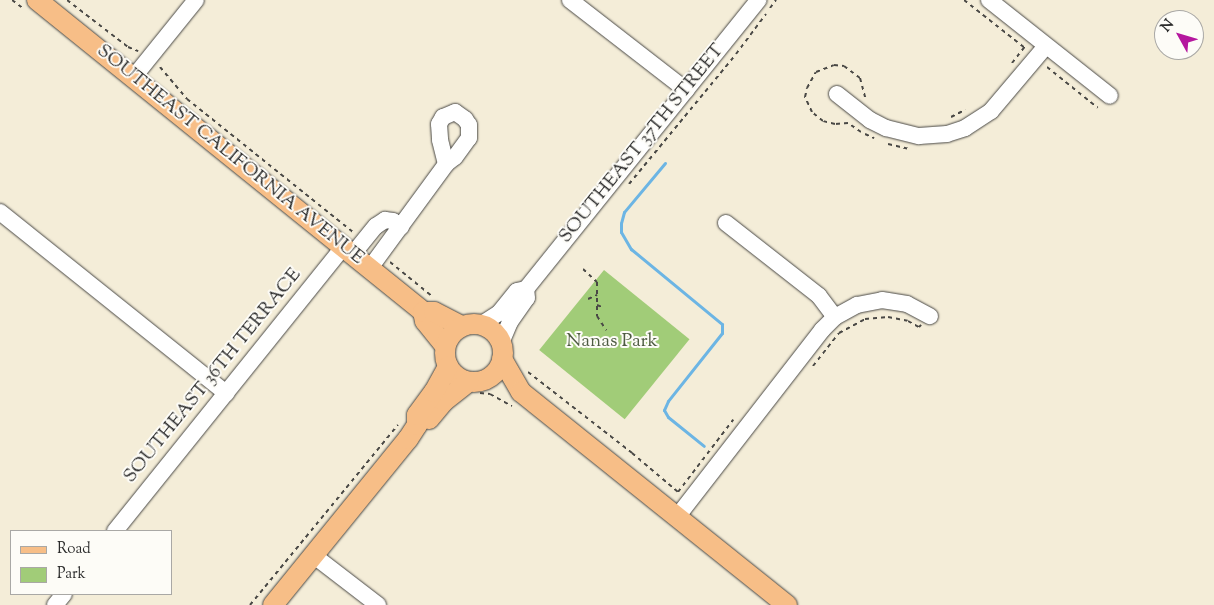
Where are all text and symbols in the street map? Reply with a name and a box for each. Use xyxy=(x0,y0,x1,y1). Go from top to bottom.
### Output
north arrow xyxy=(1154,10,1204,60)
text: N xyxy=(1157,16,1179,37)
street label: SOUTHEAST CALIFORNIA AVENUE xyxy=(92,40,368,270)
street label: SOUTHEAST 37TH STREET xyxy=(555,40,729,248)
street label: SOUTHEAST 36TH TERRACE xyxy=(119,264,307,488)
park label: Nanas Park xyxy=(566,331,658,353)
legend xyxy=(10,530,172,595)
text: Road xyxy=(57,539,91,560)
text: Park xyxy=(57,564,86,585)

